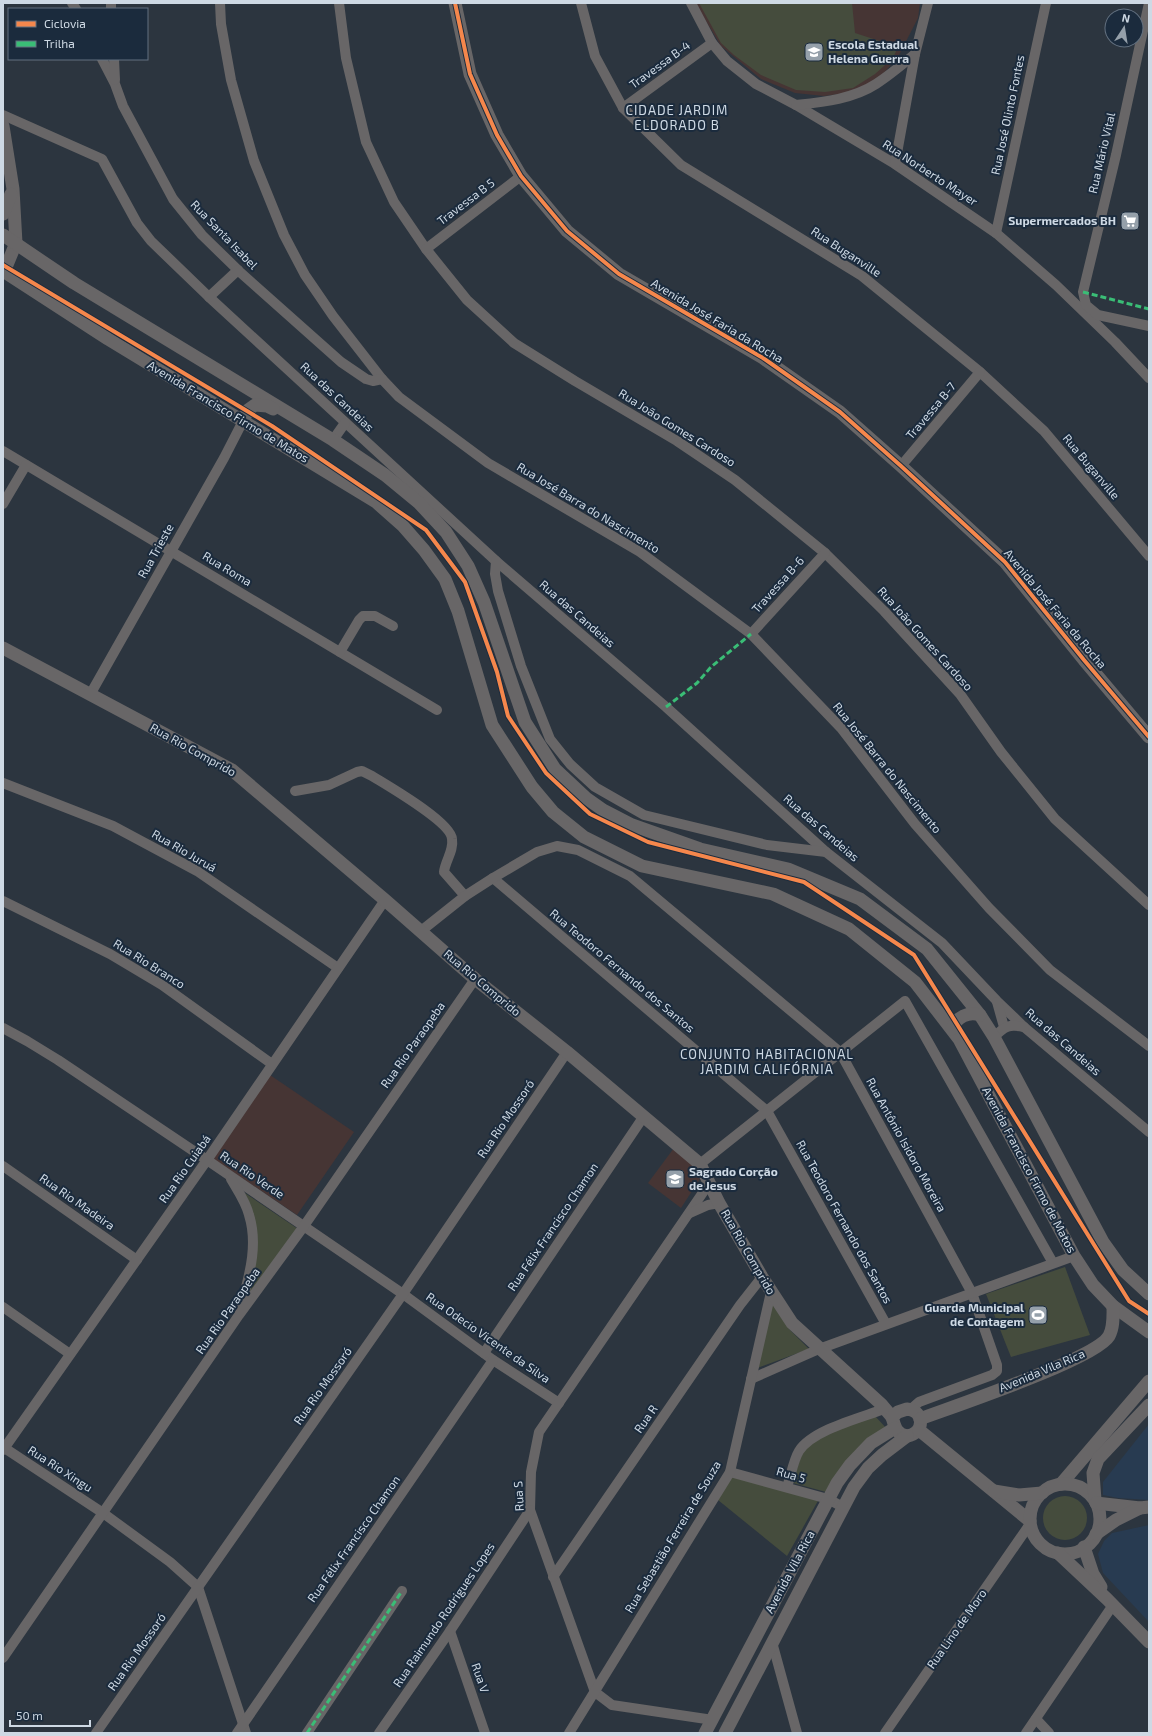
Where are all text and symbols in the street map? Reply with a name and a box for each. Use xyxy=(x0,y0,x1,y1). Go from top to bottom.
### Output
legend xyxy=(8,8,148,60)
north arrow xyxy=(1104,8,1144,48)
text: N xyxy=(1121,11,1131,25)
text: Ciclovia xyxy=(44,16,86,30)
text: Trilha xyxy=(44,36,75,50)
street label: Travessa B-4 xyxy=(626,37,693,91)
place label: Escola Estadual Helena Guerra xyxy=(828,37,918,65)
school or university icon: Escola Estadual Helena Guerra xyxy=(803,41,825,63)
street label: Rua José Olinto Fontes xyxy=(987,54,1027,176)
district label: CIDADE JARDIM ELDORADO B xyxy=(625,102,729,133)
street label: Rua Mário Vital xyxy=(1085,111,1117,195)
street label: Rua Norberto Mayer xyxy=(880,136,981,208)
street label: Travessa B 5 xyxy=(434,175,497,227)
street label: Rua Santa Isabel xyxy=(188,197,261,272)
supermarket icon: Supermercados BH xyxy=(1119,210,1141,232)
place label: Supermercados BH xyxy=(1008,213,1116,227)
street label: Rua Buganville xyxy=(809,223,884,279)
street label: Avenida José Faria da Rocha xyxy=(649,275,786,365)
street label: Avenida Francisco Firmo de Matos xyxy=(145,357,312,465)
street label: Rua das Candeias xyxy=(298,359,377,434)
street label: Travessa B-7 xyxy=(902,379,958,442)
street label: Rua João Gomes Cardoso xyxy=(617,385,739,469)
street label: Rua Buganville xyxy=(1060,431,1123,502)
street label: Rua José Barra do Nascimento xyxy=(515,459,663,555)
street label: Rua Trieste xyxy=(134,521,176,580)
street label: Avenida José Faria da Rocha xyxy=(1002,546,1110,671)
street label: Rua Roma xyxy=(200,548,255,588)
street label: Travessa B-6 xyxy=(748,553,806,615)
street label: Rua das Candeias xyxy=(537,577,618,650)
street label: Rua João Gomes Cardoso xyxy=(875,583,976,693)
street label: Rua José Barra do Nascimento xyxy=(831,699,945,836)
street label: Rua Rio Comprido xyxy=(148,720,239,779)
street label: Rua das Candeias xyxy=(781,791,862,864)
street label: Rua Rio Juruá xyxy=(150,826,219,874)
street label: Rua Teodoro Fernando dos Santos xyxy=(547,906,698,1035)
street label: Rua Rio Branco xyxy=(111,936,188,991)
street label: Rua Rio Comprido xyxy=(441,946,524,1019)
street label: Rua Rio Paraopeba xyxy=(377,999,447,1090)
street label: Rua das Candeias xyxy=(1023,1005,1104,1078)
district label: CONJUNTO HABITACIONAL JARDIM CALIFÓRNIA xyxy=(680,1046,854,1077)
street label: Rua Antônio Isidoro Moreira xyxy=(864,1075,950,1214)
street label: Rua Rio Mossoró xyxy=(474,1077,537,1160)
street label: Avenida Francisco Firmo de Matos xyxy=(980,1084,1080,1255)
street label: Rua Rio Cuiabá xyxy=(155,1132,213,1205)
street label: Rua Teodoro Fernando dos Santos xyxy=(794,1137,896,1306)
street label: Rua Rio Verde xyxy=(218,1148,287,1201)
street label: Rua Félix Francisco Chamon xyxy=(504,1160,600,1293)
place label: Sagrado Corção de Jesus xyxy=(689,1164,778,1192)
school or university icon: Sagrado Corção de Jesus xyxy=(664,1168,686,1190)
street label: Rua Rio Madeira xyxy=(37,1170,118,1232)
street label: Rua Rio Comprido xyxy=(719,1206,779,1297)
street label: Rua Rio Paraopeba xyxy=(192,1265,262,1356)
street label: Rua Odecio Vicente da Silva xyxy=(424,1289,553,1385)
place label: Guarda Municipal de Contagem xyxy=(925,1300,1024,1328)
sports icon: Guarda Municipal de Contagem xyxy=(1027,1304,1049,1326)
street label: Rua Rio Mossoró xyxy=(290,1344,354,1427)
street label: Avenida Vila Rica xyxy=(997,1346,1087,1394)
street label: Rua R xyxy=(631,1402,660,1435)
street label: Rua Rio Xingu xyxy=(26,1442,95,1494)
street label: Rua Sebastião Ferreira de Souza xyxy=(621,1458,723,1615)
street label: Rua 5 xyxy=(775,1463,808,1485)
street label: Rua Félix Francisco Chamon xyxy=(304,1472,402,1604)
street label: Rua S xyxy=(510,1480,526,1512)
street label: Avenida Vila Rica xyxy=(761,1528,817,1615)
street label: Rua Raimundo Rodrigues Lopes xyxy=(389,1540,497,1689)
street label: Rua Lino de Moro xyxy=(924,1586,989,1671)
street label: Rua Rio Mossoró xyxy=(104,1610,168,1693)
street label: Rua V xyxy=(469,1661,493,1695)
scale bar xyxy=(10,1702,90,1728)
text: 50 m xyxy=(16,1708,43,1722)

